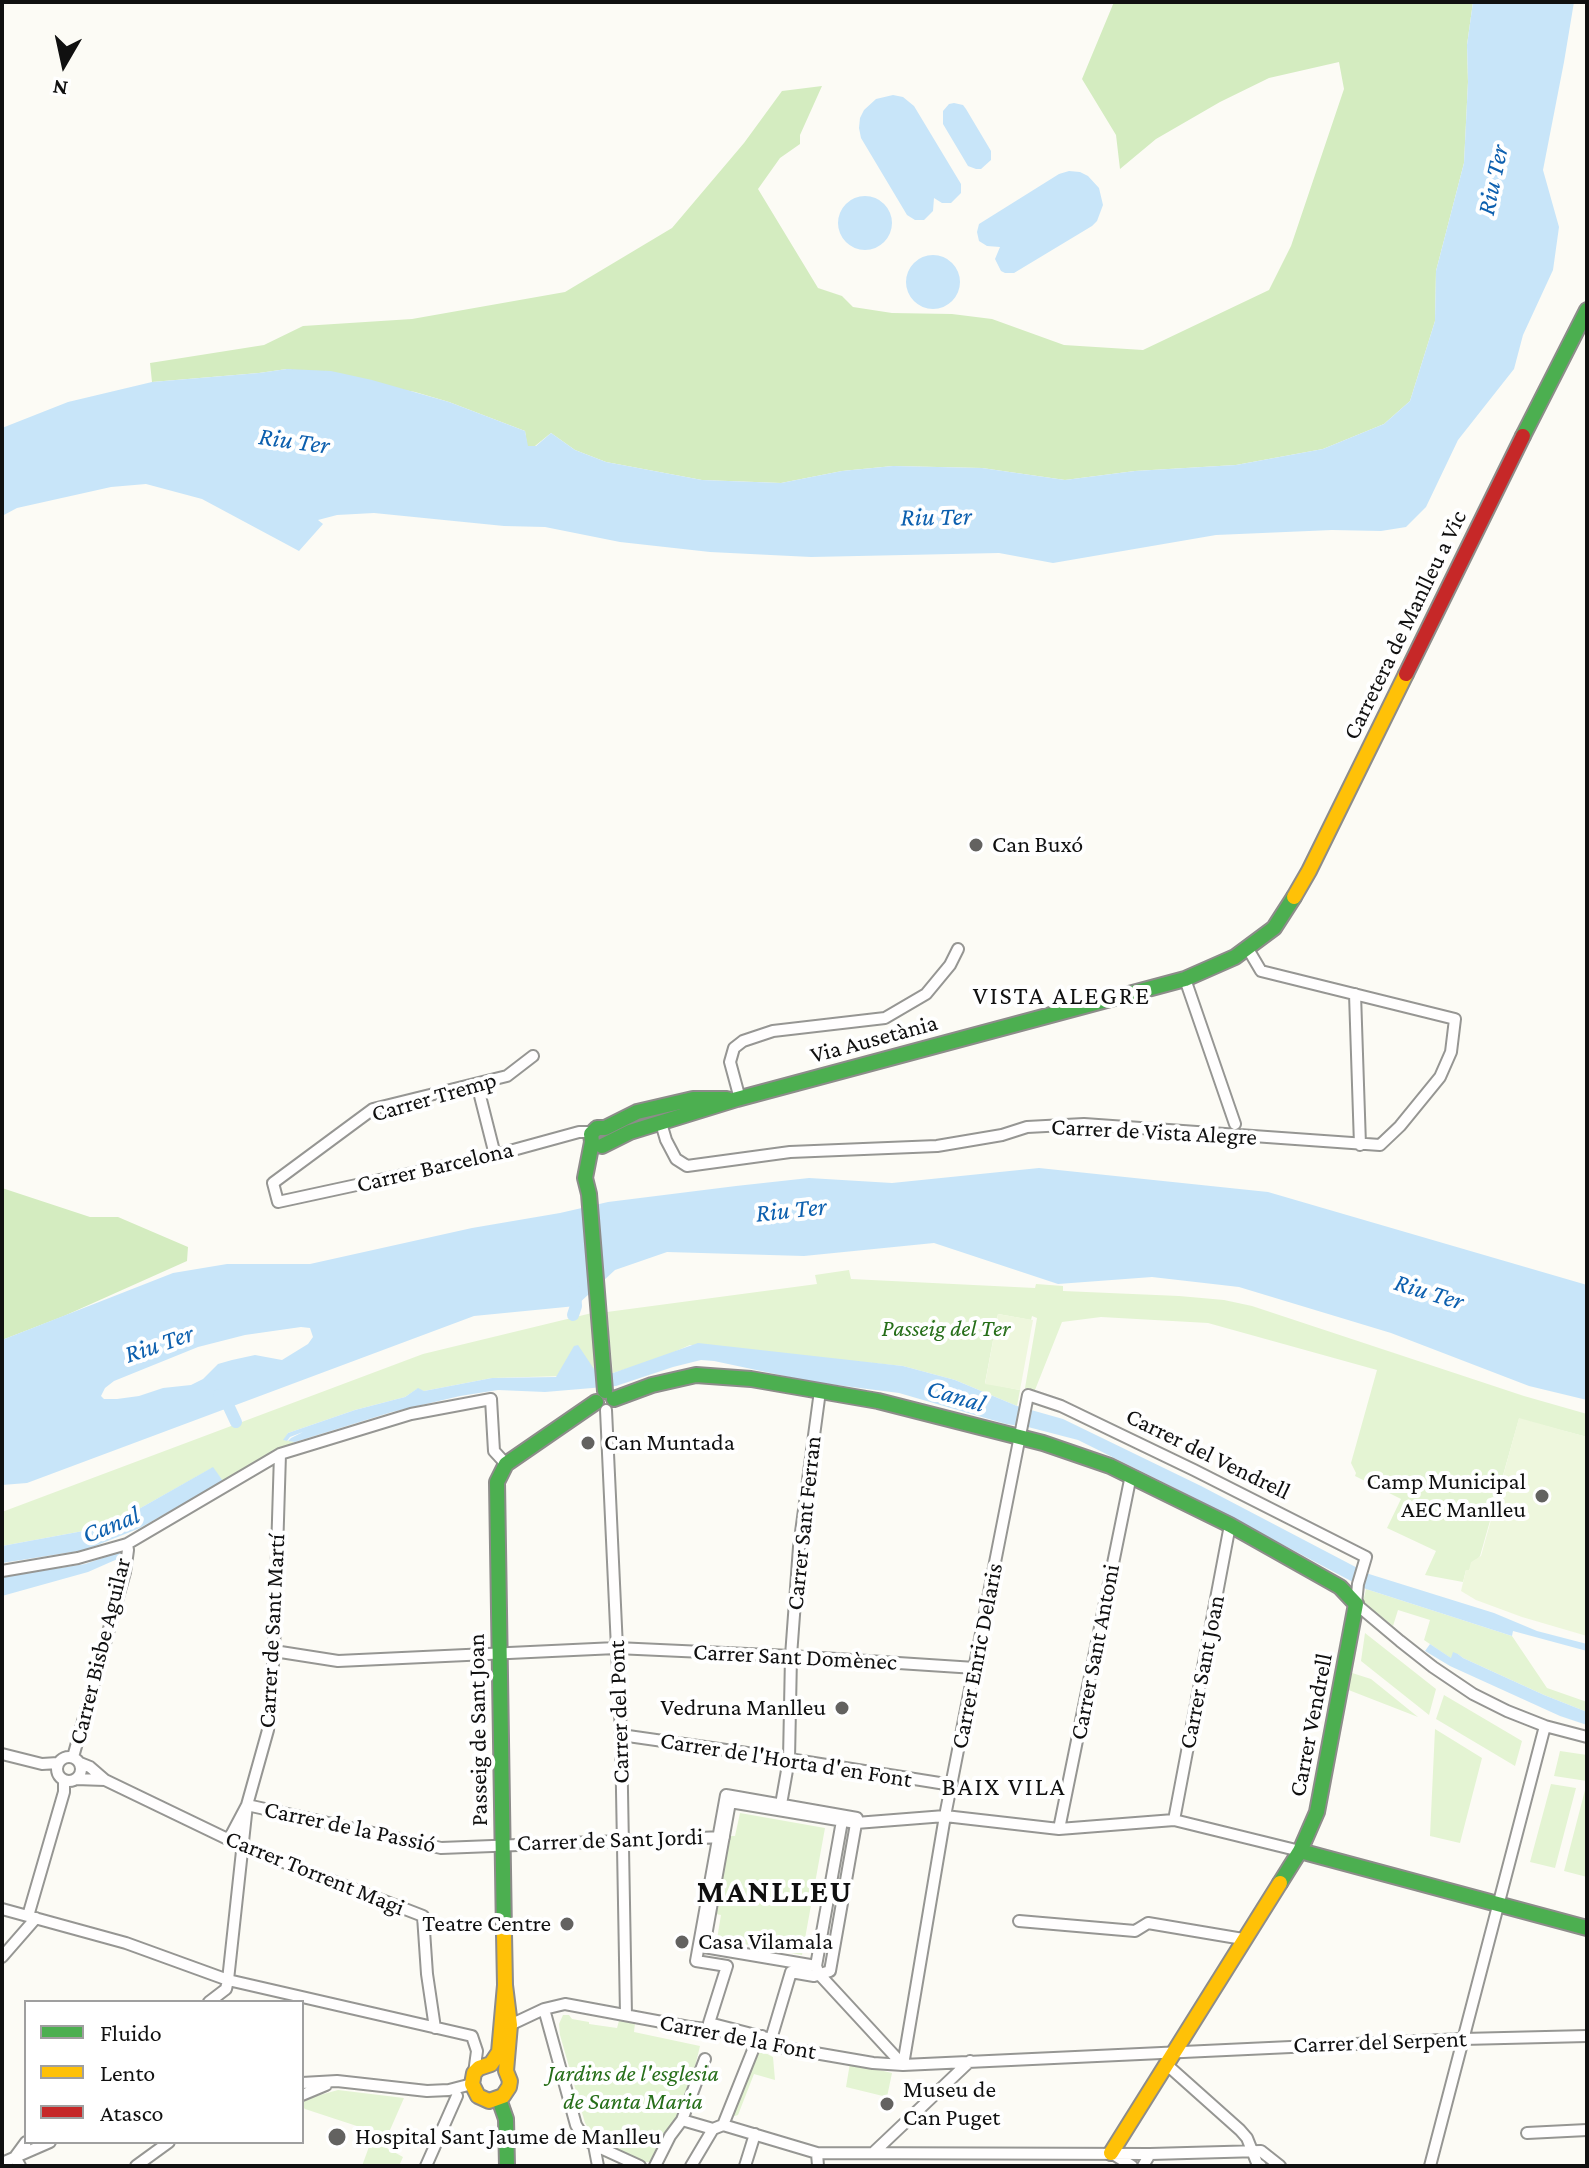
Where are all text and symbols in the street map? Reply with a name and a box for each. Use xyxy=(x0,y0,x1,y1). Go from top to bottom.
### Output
north arrow xyxy=(24,24,104,104)
text: N xyxy=(51,75,70,102)
water label: Riu Ter xyxy=(1470,142,1516,218)
water label: Riu Ter xyxy=(257,421,331,461)
water label: Riu Ter xyxy=(900,501,972,533)
street label: Carretera de Manlleu a Vic xyxy=(1337,506,1473,744)
place label: Can Buxó xyxy=(992,831,1083,859)
marker: Can Buxó xyxy=(967,836,985,854)
district label: VISTA ALEGRE xyxy=(973,980,1151,1012)
street label: Via Ausetània xyxy=(807,1008,941,1070)
street label: Carrer Tremp xyxy=(368,1065,500,1129)
street label: Carrer de Vista Alegre xyxy=(1050,1112,1258,1152)
street label: Carrer Barcelona xyxy=(354,1135,516,1199)
water label: Riu Ter xyxy=(754,1191,828,1229)
water label: Riu Ter xyxy=(1390,1267,1468,1317)
park label: Passeig del Ter xyxy=(882,1315,1010,1343)
water label: Riu Ter xyxy=(120,1318,198,1370)
water label: Canal xyxy=(923,1372,989,1420)
street label: Carrer del Vendrell xyxy=(1121,1402,1295,1506)
place label: Can Muntada xyxy=(604,1429,735,1457)
marker: Can Muntada xyxy=(579,1434,597,1452)
street label: Carrer Sant Ferran xyxy=(781,1434,827,1612)
place label: Camp Municipal AEC Manlleu xyxy=(1366,1468,1526,1524)
marker: Camp Municipal AEC Manlleu xyxy=(1533,1487,1551,1505)
water label: Canal xyxy=(78,1499,144,1551)
street label: Carrer de Sant Martí xyxy=(253,1533,291,1729)
street label: Carrer Bisbe Aguilar xyxy=(63,1555,137,1747)
street label: Carrer Enric Delaris xyxy=(945,1561,1009,1751)
street label: Carrer Sant Antoni xyxy=(1064,1562,1126,1742)
street label: Carrer Sant Joan xyxy=(1173,1593,1231,1751)
street label: Passeig de Sant Joan xyxy=(462,1633,494,1827)
street label: Carrer Sant Domènec xyxy=(692,1637,898,1677)
street label: Carrer del Pont xyxy=(602,1640,636,1784)
street label: Carrer Vendrell xyxy=(1283,1651,1339,1799)
place label: Vedruna Manlleu xyxy=(661,1694,826,1722)
marker: Vedruna Manlleu xyxy=(833,1699,851,1717)
street label: Carrer de l'Horta d'en Font xyxy=(658,1726,914,1794)
district label: BAIX VILA xyxy=(942,1771,1066,1803)
street label: Carrer de la Passió xyxy=(262,1795,438,1859)
street label: Carrer de Sant Jordi xyxy=(516,1822,704,1858)
street label: Carrer Torrent Magi xyxy=(221,1824,409,1922)
district label: MANLLEU xyxy=(697,1873,853,1911)
place label: Teatre Centre xyxy=(422,1910,551,1938)
marker: Teatre Centre xyxy=(558,1915,576,1933)
place label: Casa Vilamala xyxy=(698,1928,833,1956)
marker: Casa Vilamala xyxy=(673,1933,691,1951)
legend xyxy=(24,2000,304,2144)
street label: Carrer de la Font xyxy=(657,2008,819,2066)
text: Fluido xyxy=(100,2019,162,2046)
street label: Carrer del Serpent xyxy=(1293,2025,1467,2059)
text: Lento xyxy=(100,2059,155,2086)
park label: Jardins de l'esglesia de Santa Maria xyxy=(547,2060,719,2116)
place label: Museu de Can Puget xyxy=(903,2076,1000,2132)
marker: Museu de Can Puget xyxy=(878,2095,896,2113)
text: Atasco xyxy=(100,2099,164,2126)
place label: Hospital Sant Jaume de Manlleu xyxy=(355,2123,661,2151)
marker: Hospital Sant Jaume de Manlleu xyxy=(326,2126,348,2148)

